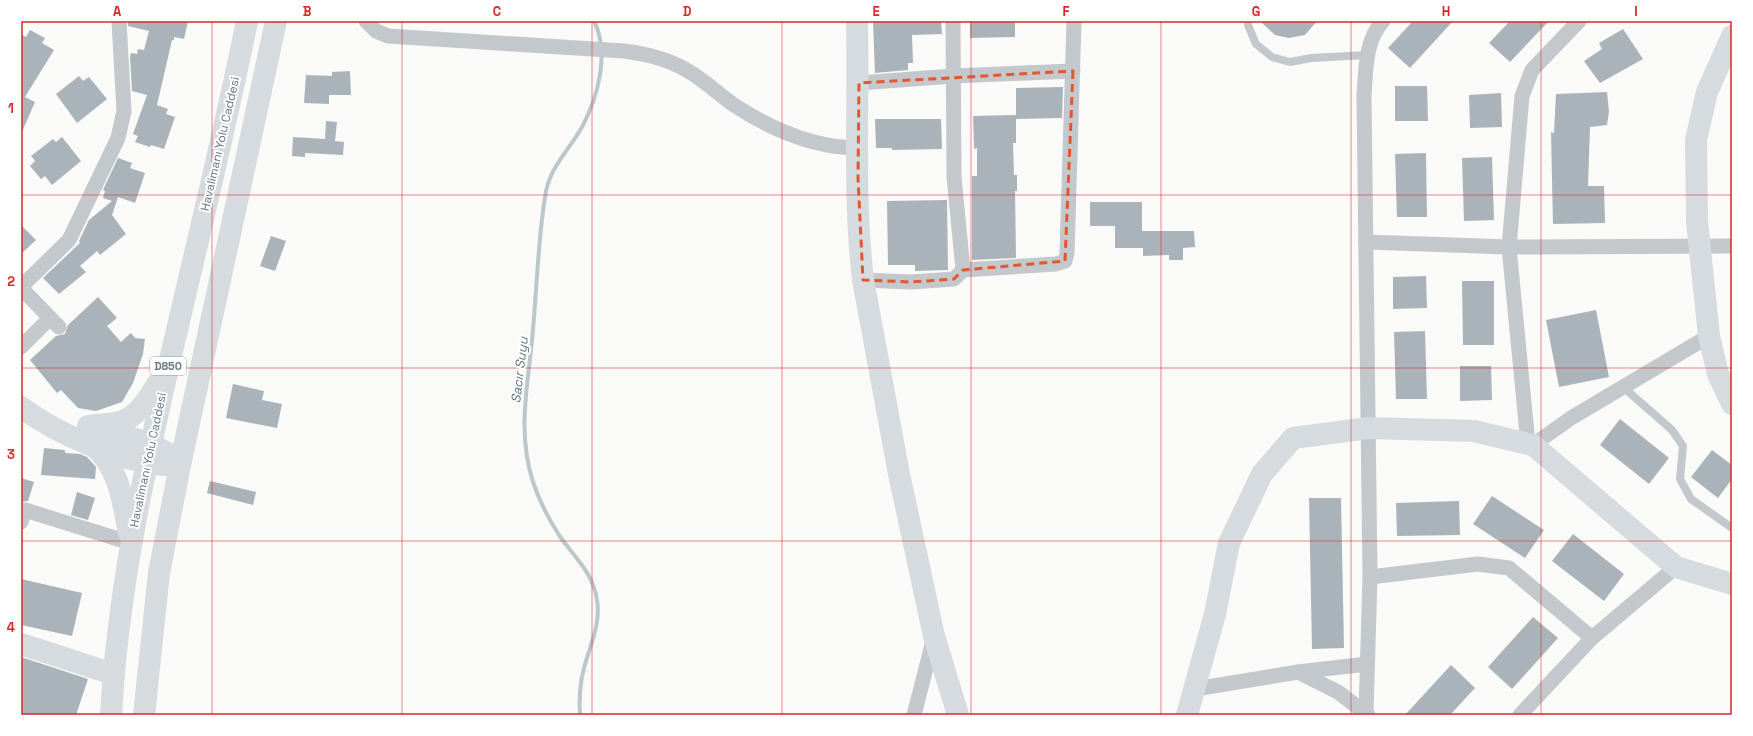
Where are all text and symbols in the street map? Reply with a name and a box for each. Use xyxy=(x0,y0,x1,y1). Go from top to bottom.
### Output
text: A xyxy=(113,3,122,20)
text: B xyxy=(303,3,312,20)
text: C xyxy=(493,3,501,20)
text: D xyxy=(683,3,692,20)
text: E xyxy=(872,3,880,20)
text: F xyxy=(1063,3,1070,20)
text: G xyxy=(1252,3,1260,20)
text: H xyxy=(1442,3,1450,20)
text: I xyxy=(1634,3,1638,20)
street label: Havalimanı Yolu Caddesi xyxy=(197,75,243,213)
text: 1 xyxy=(8,100,14,117)
text: 2 xyxy=(7,273,15,290)
water label: Sacır Suyu xyxy=(507,335,532,404)
road number: D850 xyxy=(150,357,186,375)
street label: Havalimanı Yolu Caddesi xyxy=(126,391,170,529)
text: 3 xyxy=(7,446,15,463)
text: 4 xyxy=(7,619,15,636)

